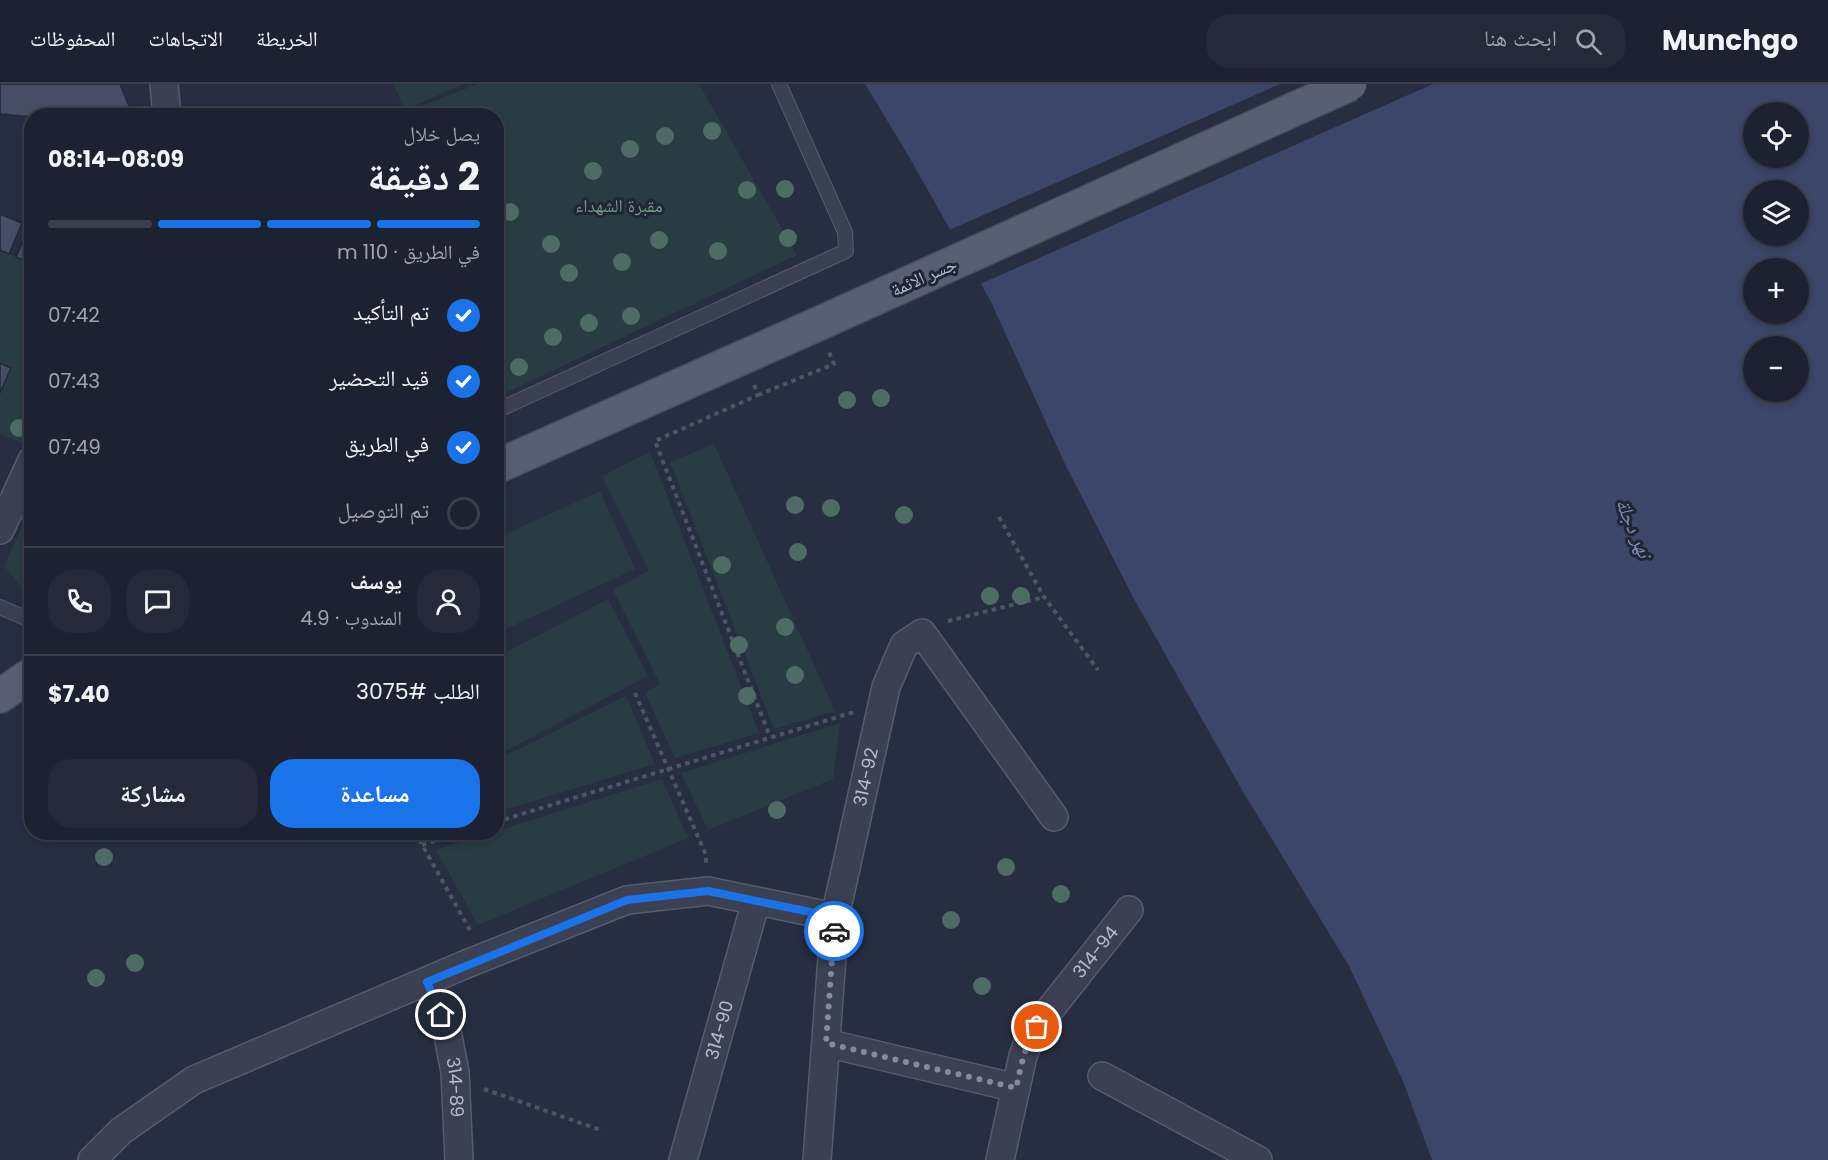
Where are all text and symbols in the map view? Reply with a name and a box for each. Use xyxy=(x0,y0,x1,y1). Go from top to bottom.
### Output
search box xyxy=(1206,14,1626,68)
text: Munchgo xyxy=(1662,21,1798,60)
text: ابحث هنا xyxy=(1484,23,1557,54)
text: المحفوظات xyxy=(30,24,115,53)
text: الاتجاهات xyxy=(148,24,223,53)
text: الخريطة xyxy=(256,24,318,53)
icon: search xyxy=(1572,25,1605,58)
map controls xyxy=(1743,102,1809,402)
button: locate xyxy=(1743,102,1809,168)
text: يصل خلال xyxy=(404,120,480,148)
text: 08:09–08:14 xyxy=(48,144,184,175)
text: 2 دقيقة xyxy=(368,149,480,204)
button: layers xyxy=(1743,180,1809,246)
park label: مقبرة الشهداء xyxy=(575,193,663,218)
text: في الطريق · 110 m xyxy=(337,238,480,266)
street label: جسر الائمة xyxy=(887,251,961,302)
button: + xyxy=(1743,258,1809,324)
text: تم التأكيد xyxy=(353,297,429,328)
icon: check xyxy=(447,299,480,332)
text: 07:42 xyxy=(48,301,100,329)
button: − xyxy=(1743,336,1809,402)
text: قيد التحضير xyxy=(329,363,429,394)
icon: check xyxy=(447,365,480,398)
text: 07:43 xyxy=(48,367,100,395)
text: في الطريق xyxy=(344,429,429,460)
icon: check xyxy=(447,431,480,464)
text: 07:49 xyxy=(48,433,101,461)
water label: نهر دجلة xyxy=(1609,494,1660,565)
text: تم التوصيل xyxy=(338,495,429,526)
text: يوسف xyxy=(350,566,402,597)
button: phone xyxy=(48,570,111,633)
button: chat xyxy=(126,570,189,633)
button: person xyxy=(417,570,480,633)
text: المندوب · 4.9 xyxy=(300,604,402,632)
text: الطلب #3075 xyxy=(356,676,480,707)
text: $7.40 xyxy=(48,679,110,710)
street label: 314-92 xyxy=(847,745,884,809)
button: مشاركة xyxy=(48,759,258,828)
button: مساعدة xyxy=(270,759,480,828)
courier xyxy=(804,901,864,961)
icon: car xyxy=(818,915,851,948)
street label: 314-94 xyxy=(1067,920,1124,983)
pin xyxy=(415,989,466,1040)
icon: home xyxy=(424,998,457,1031)
street label: 314-90 xyxy=(699,998,739,1062)
pin xyxy=(1011,1001,1062,1052)
icon: bag xyxy=(1020,1010,1053,1043)
street label: 314-89 xyxy=(440,1055,470,1118)

